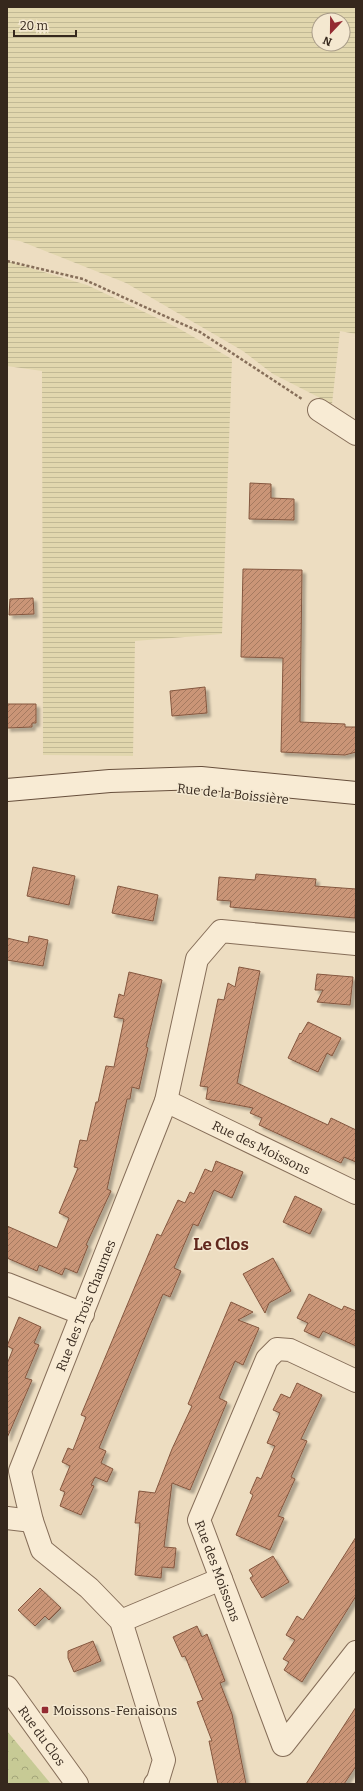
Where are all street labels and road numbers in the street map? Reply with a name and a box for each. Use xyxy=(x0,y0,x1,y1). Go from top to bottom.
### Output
street label: Rue de la Boissière xyxy=(176,781,290,807)
street label: Rue des Moissons xyxy=(210,1117,313,1177)
street label: Rue des Trois Chaumes xyxy=(53,1238,118,1373)
street label: Rue des Moissons xyxy=(192,1518,244,1623)
street label: Rue du Clos xyxy=(16,1703,69,1768)

